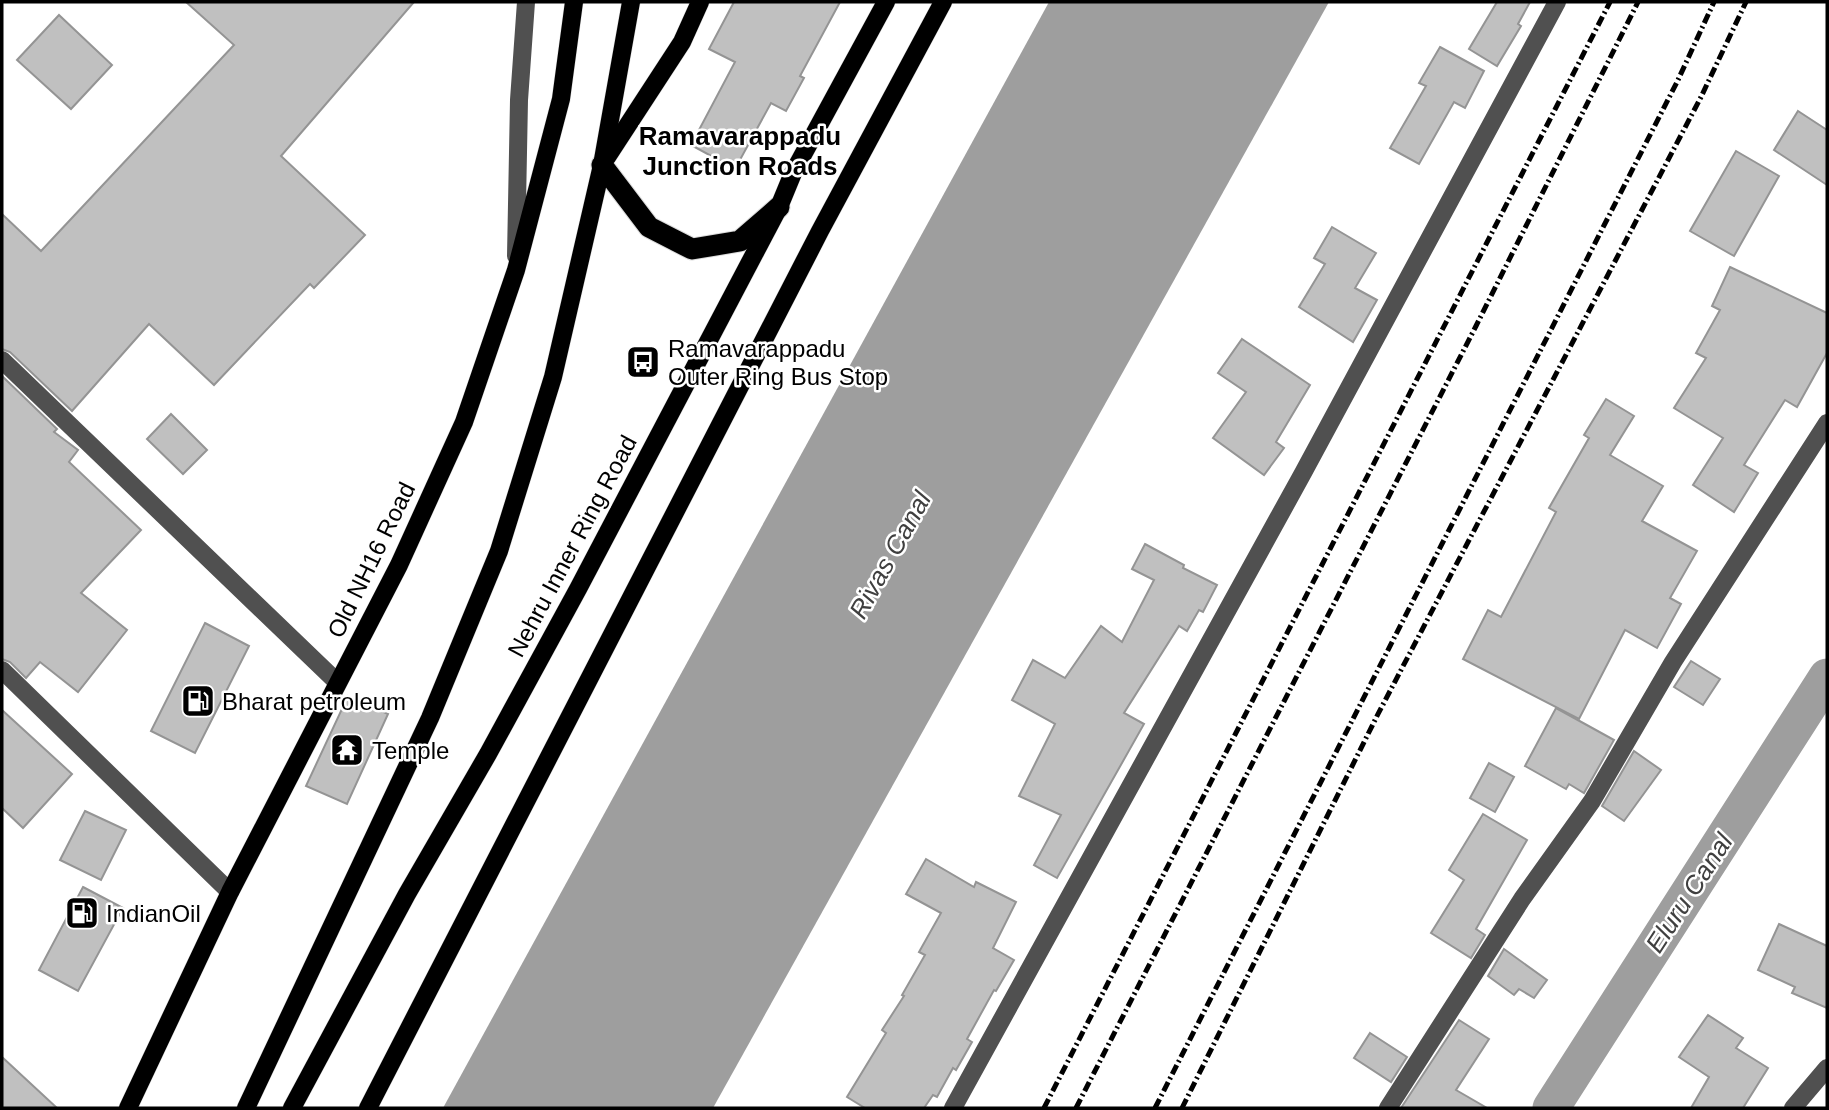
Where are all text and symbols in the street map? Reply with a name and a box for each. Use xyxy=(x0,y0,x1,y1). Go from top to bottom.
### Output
district label: Ramavarappadu Junction Roads xyxy=(639,121,841,181)
place label: Ramavarappadu Outer Ring Bus Stop xyxy=(668,335,888,390)
bus stop icon: Ramavarappadu Outer Ring Bus Stop xyxy=(624,343,662,381)
street label: Nehru Inner Ring Road xyxy=(502,431,642,661)
street label: Old NH16 Road xyxy=(322,478,420,642)
water label: Rivas Canal xyxy=(843,485,938,624)
fuel station icon: Bharat petroleum xyxy=(179,682,217,720)
place label: Bharat petroleum xyxy=(222,688,406,715)
temple icon: Temple xyxy=(328,731,366,769)
place label: Temple xyxy=(372,737,449,764)
water label: Eluru Canal xyxy=(1639,827,1739,958)
fuel station icon: IndianOil xyxy=(63,894,101,932)
place label: IndianOil xyxy=(106,900,201,927)

